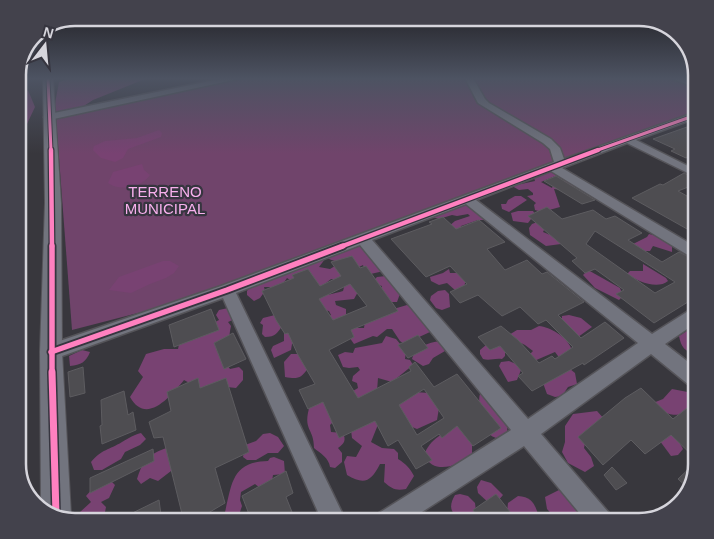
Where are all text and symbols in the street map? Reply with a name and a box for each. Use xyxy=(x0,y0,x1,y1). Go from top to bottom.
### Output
north arrow xyxy=(20,20,70,70)
text: N xyxy=(42,23,56,42)
park label: TERRENO MUNICIPAL xyxy=(125,183,205,217)

